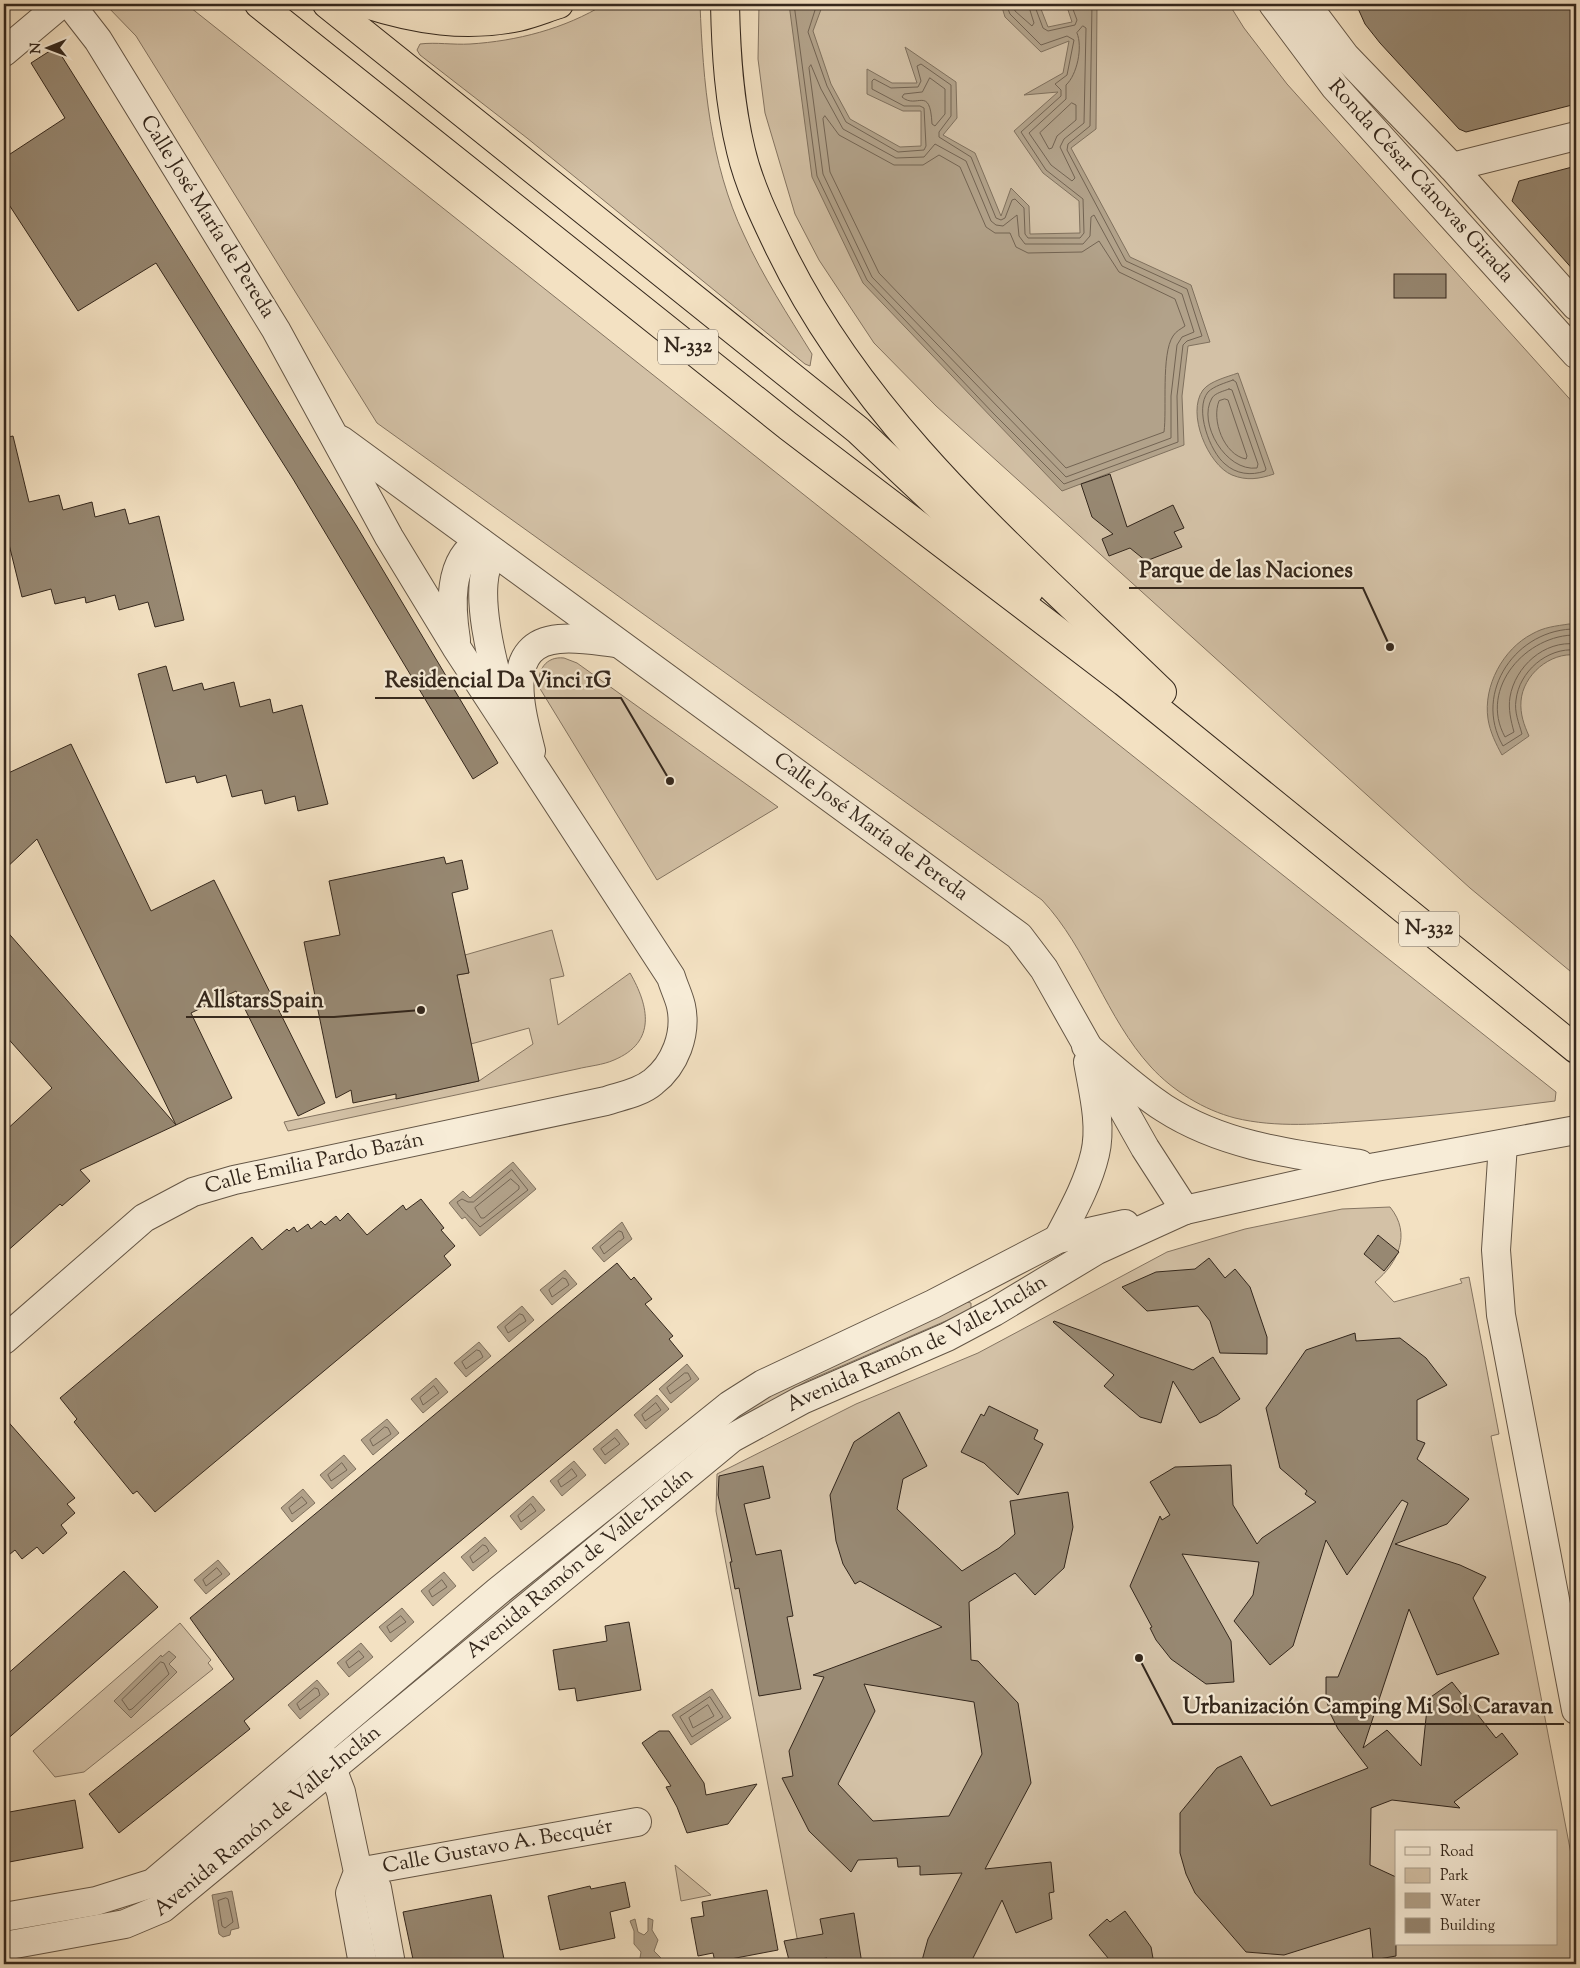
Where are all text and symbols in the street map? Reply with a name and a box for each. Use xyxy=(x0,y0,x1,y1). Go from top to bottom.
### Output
north arrow xyxy=(22,22,72,72)
text: N xyxy=(27,42,47,54)
street label: Ronda César Cánovas Girada xyxy=(1320,73,1521,290)
street label: Calle José María de Pereda xyxy=(132,110,282,325)
road number: N-332 xyxy=(658,330,718,364)
callout: Parque de las Naciones xyxy=(1129,551,1363,588)
text: Parque de las Naciones xyxy=(1139,556,1353,588)
callout: Residencial Da Vinci 1G xyxy=(375,661,621,698)
text: Residencial Da Vinci 1G xyxy=(385,666,611,698)
street label: Calle José María de Pereda xyxy=(767,746,974,909)
road number: N-332 xyxy=(1399,912,1459,946)
callout: AllstarsSpain xyxy=(186,980,334,1017)
text: AllstarsSpain xyxy=(196,986,324,1018)
street label: Calle Emilia Pardo Bazán xyxy=(201,1125,427,1203)
street label: Avenida Ramón de Valle-Inclán xyxy=(781,1268,1053,1421)
street label: Avenida Ramón de Valle-Inclán xyxy=(460,1461,700,1667)
callout: Urbanización Camping Mi Sol Caravan xyxy=(1173,1687,1564,1724)
text: Urbanización Camping Mi Sol Caravan xyxy=(1183,1692,1553,1724)
street label: Avenida Ramón de Valle-Inclán xyxy=(147,1719,388,1924)
street label: Calle Gustavo A. Becquér xyxy=(380,1812,615,1882)
legend xyxy=(1395,1830,1558,1946)
text: Road xyxy=(1440,1842,1474,1863)
text: Park xyxy=(1440,1866,1469,1887)
text: Water xyxy=(1440,1892,1481,1913)
text: Building xyxy=(1440,1916,1495,1937)

